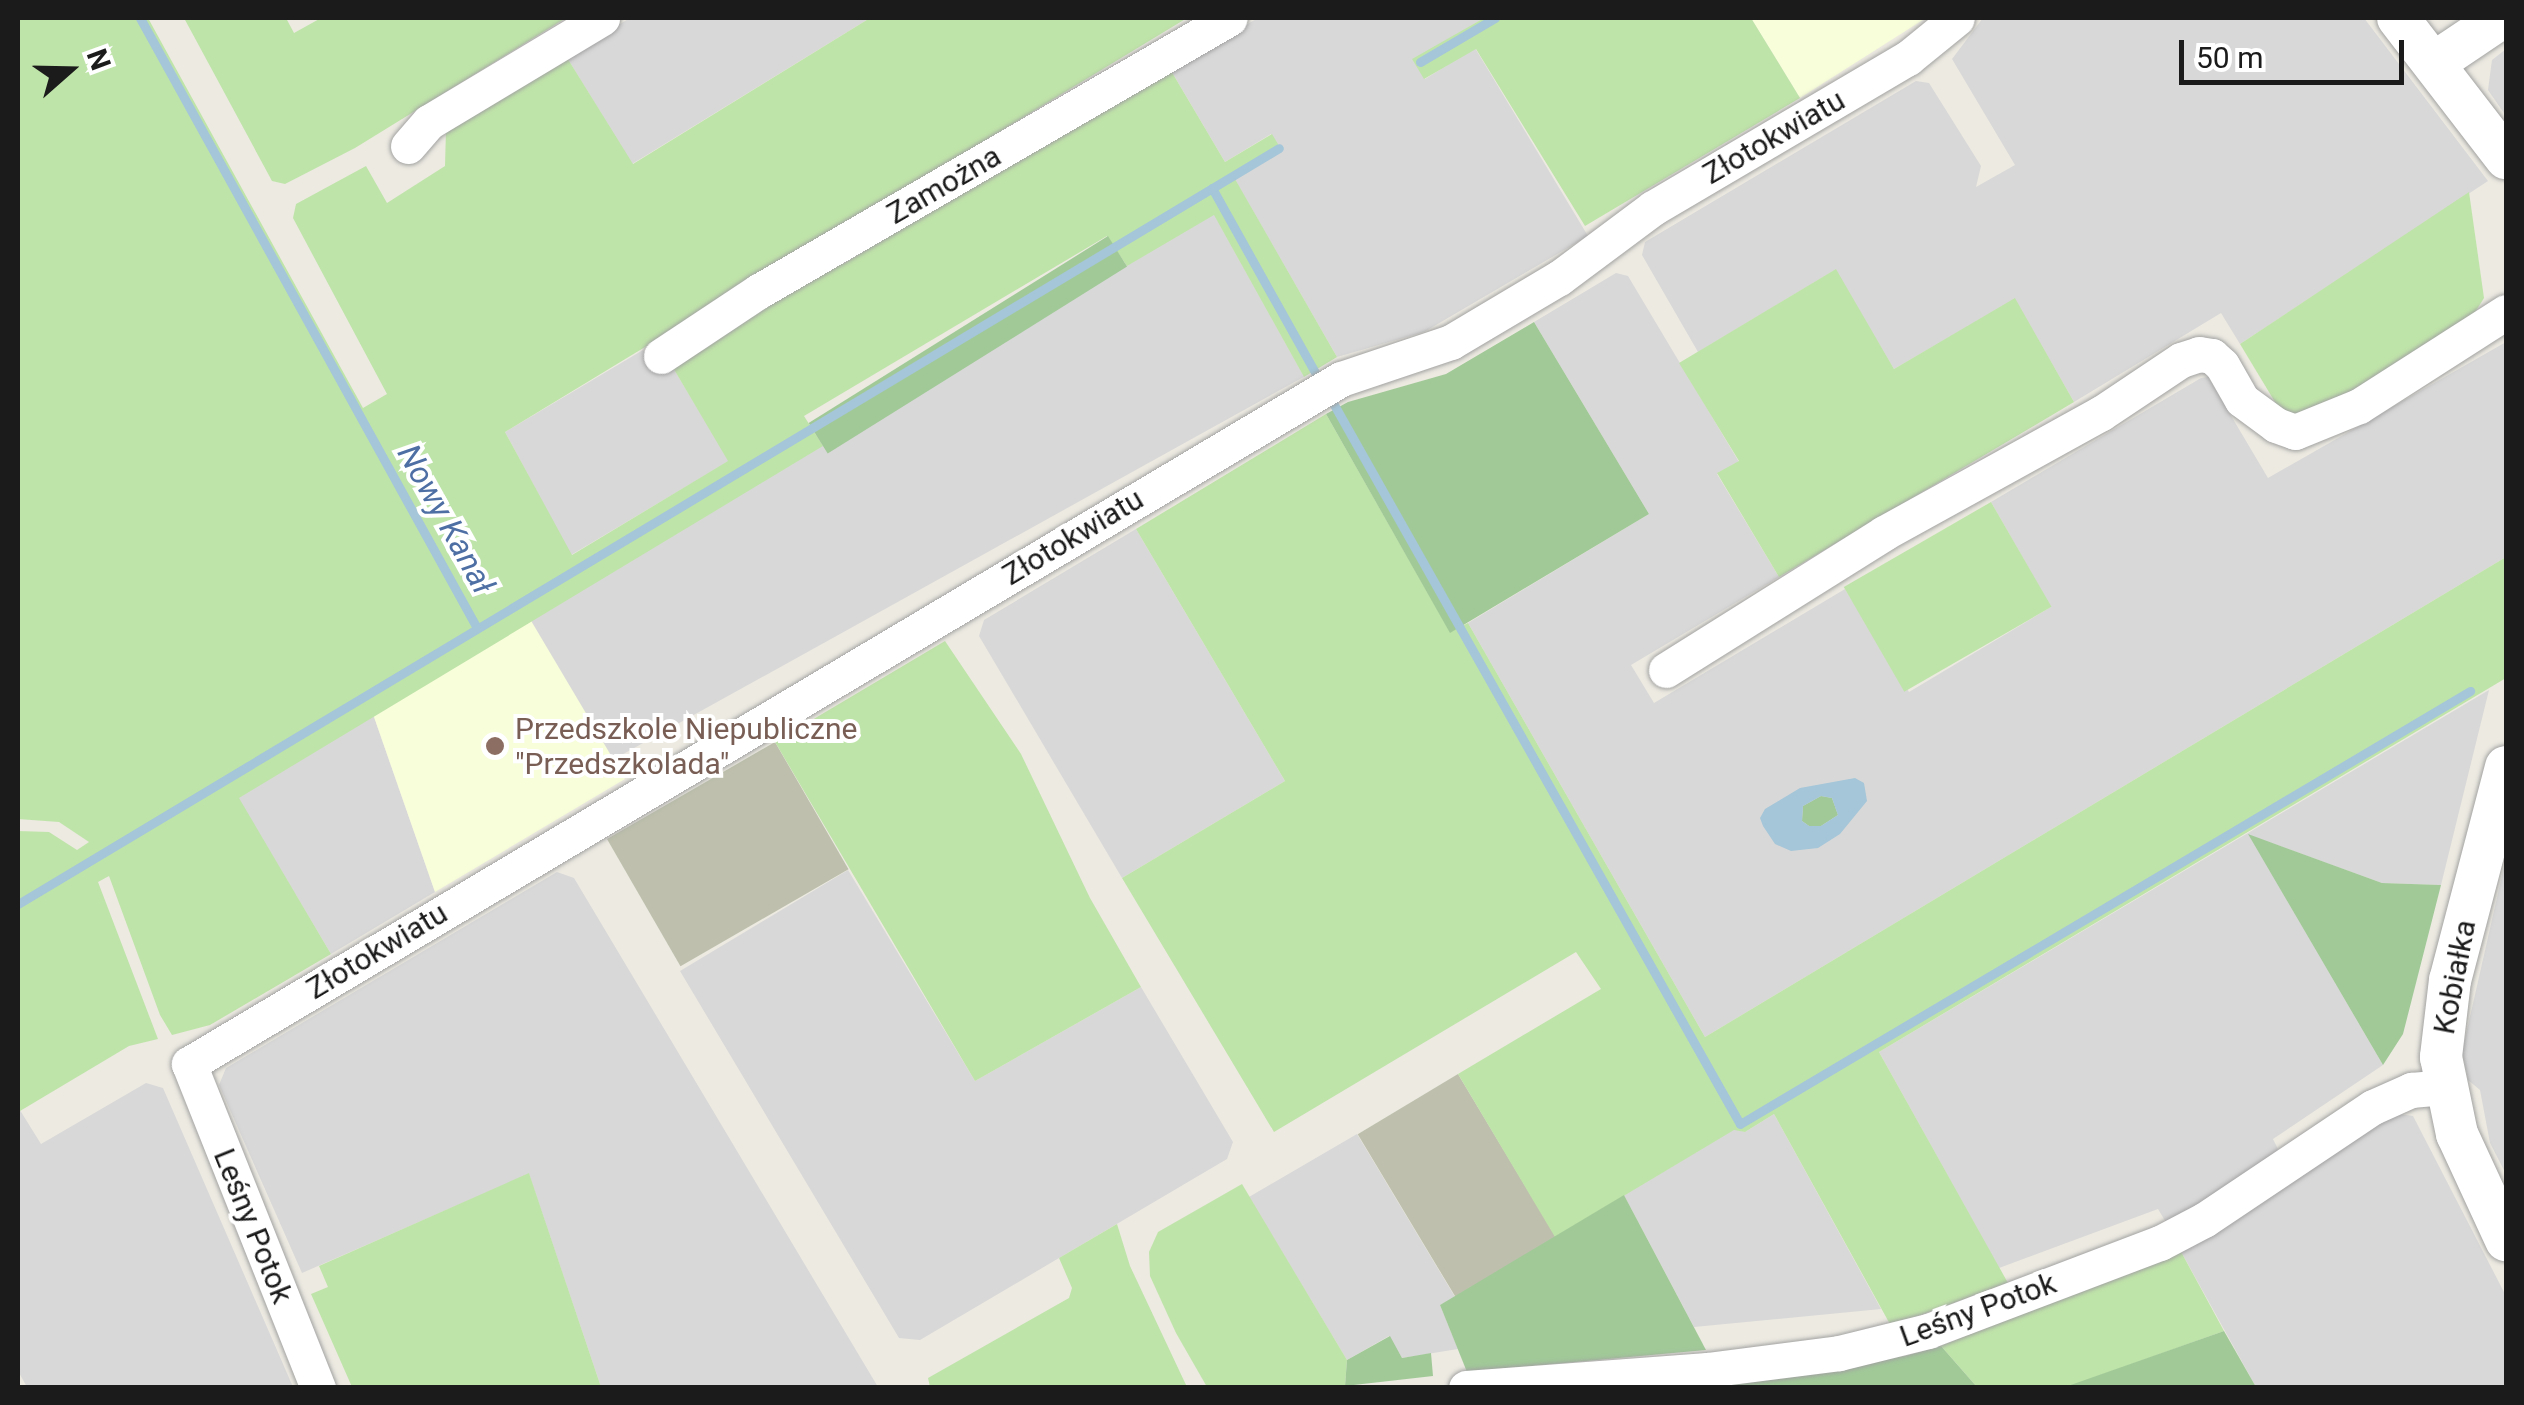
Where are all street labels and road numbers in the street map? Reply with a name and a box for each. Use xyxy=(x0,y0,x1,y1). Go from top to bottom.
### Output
street label: Złotokwiatu xyxy=(1697,82,1851,192)
street label: Zamożna xyxy=(881,138,1007,232)
street label: Złotokwiatu xyxy=(996,481,1150,593)
street label: Złotokwiatu xyxy=(300,895,454,1007)
street label: Kobiałka xyxy=(2426,917,2484,1037)
street label: Leśny Potok xyxy=(206,1143,300,1309)
street label: Leśny Potok xyxy=(1895,1265,2061,1355)

